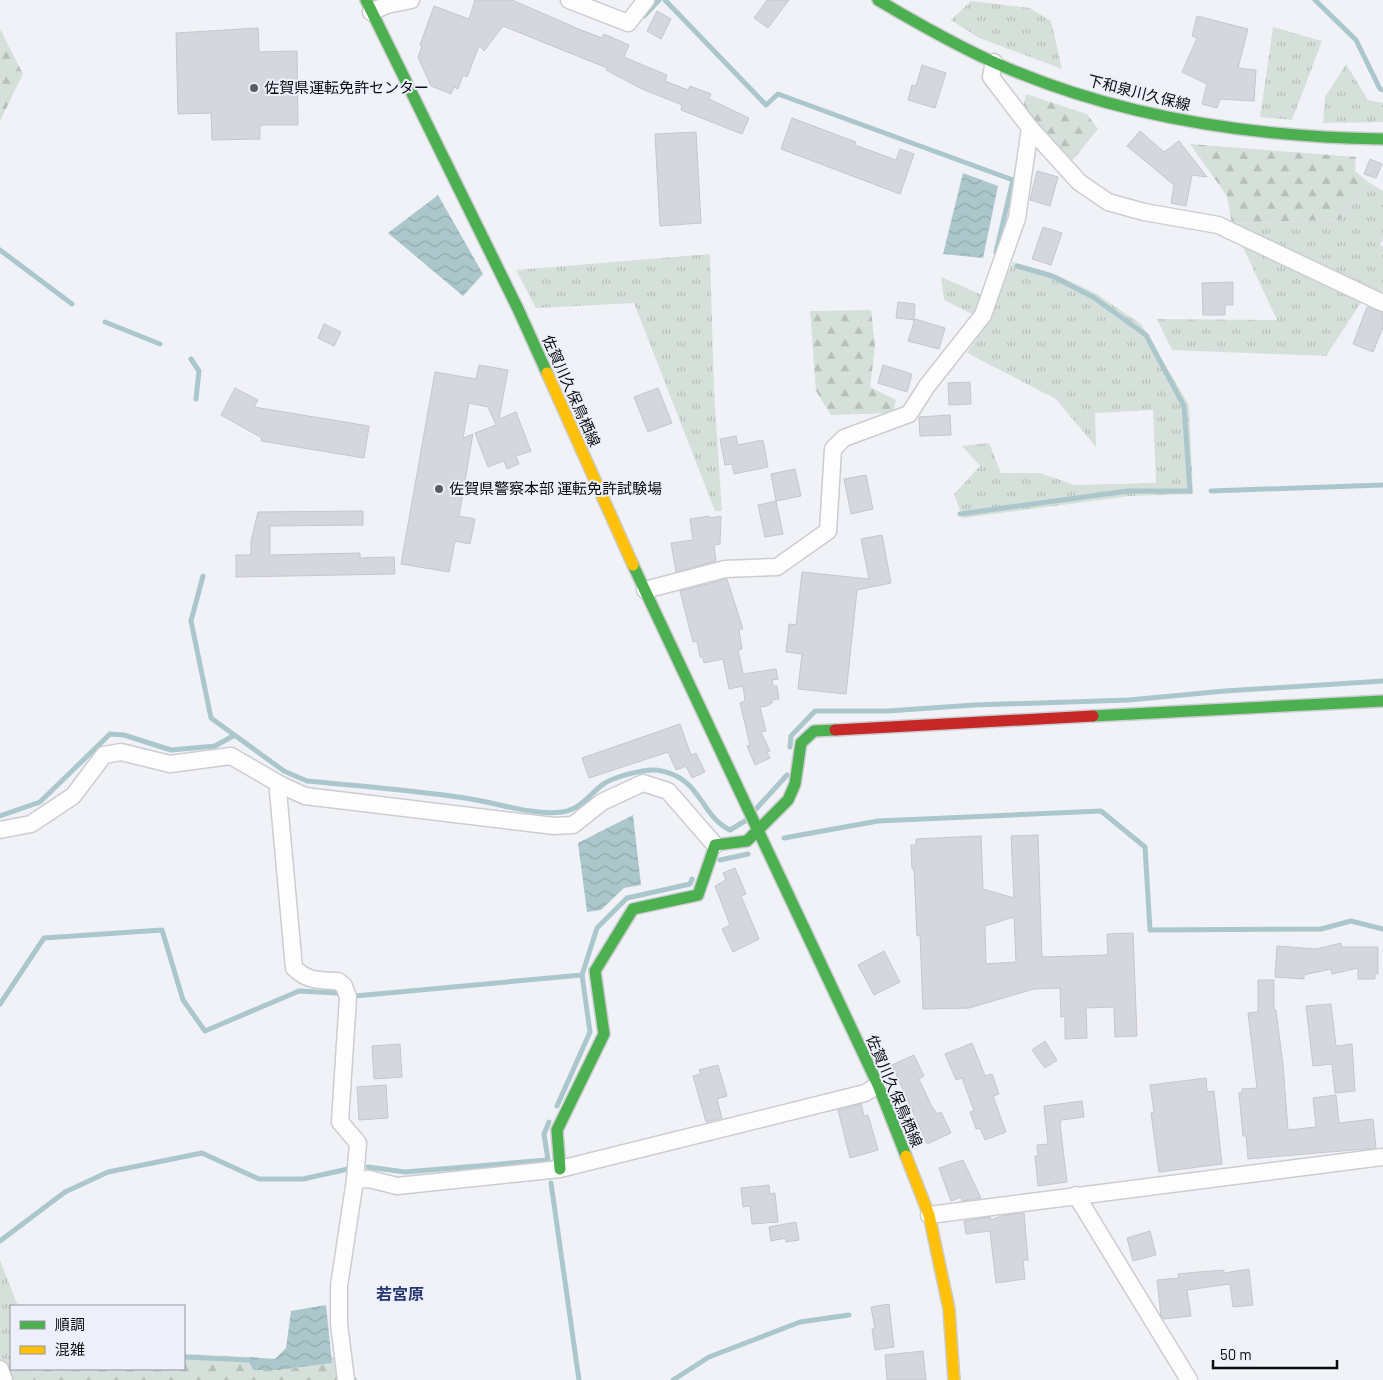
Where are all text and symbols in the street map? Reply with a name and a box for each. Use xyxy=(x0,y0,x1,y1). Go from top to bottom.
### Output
street label: 下和泉川久保線 xyxy=(1086,71,1192,113)
place label: 佐賀県運転免許センター xyxy=(264,78,429,96)
marker: 佐賀県運転免許センター xyxy=(248,82,260,94)
street label: 佐賀川久保鳥栖線 xyxy=(539,332,605,449)
place label: 佐賀県警察本部 運転免許試験場 xyxy=(449,479,662,497)
marker: 佐賀県警察本部 運転免許試験場 xyxy=(433,483,445,495)
street label: 佐賀川久保鳥栖線 xyxy=(863,1032,927,1149)
district label: 若宮原 xyxy=(376,1284,424,1303)
legend xyxy=(10,1305,185,1370)
text: 順調 xyxy=(55,1315,85,1333)
scale bar xyxy=(1213,1338,1337,1370)
text: 混雑 xyxy=(55,1340,85,1358)
text: 50 m xyxy=(1220,1345,1252,1363)

